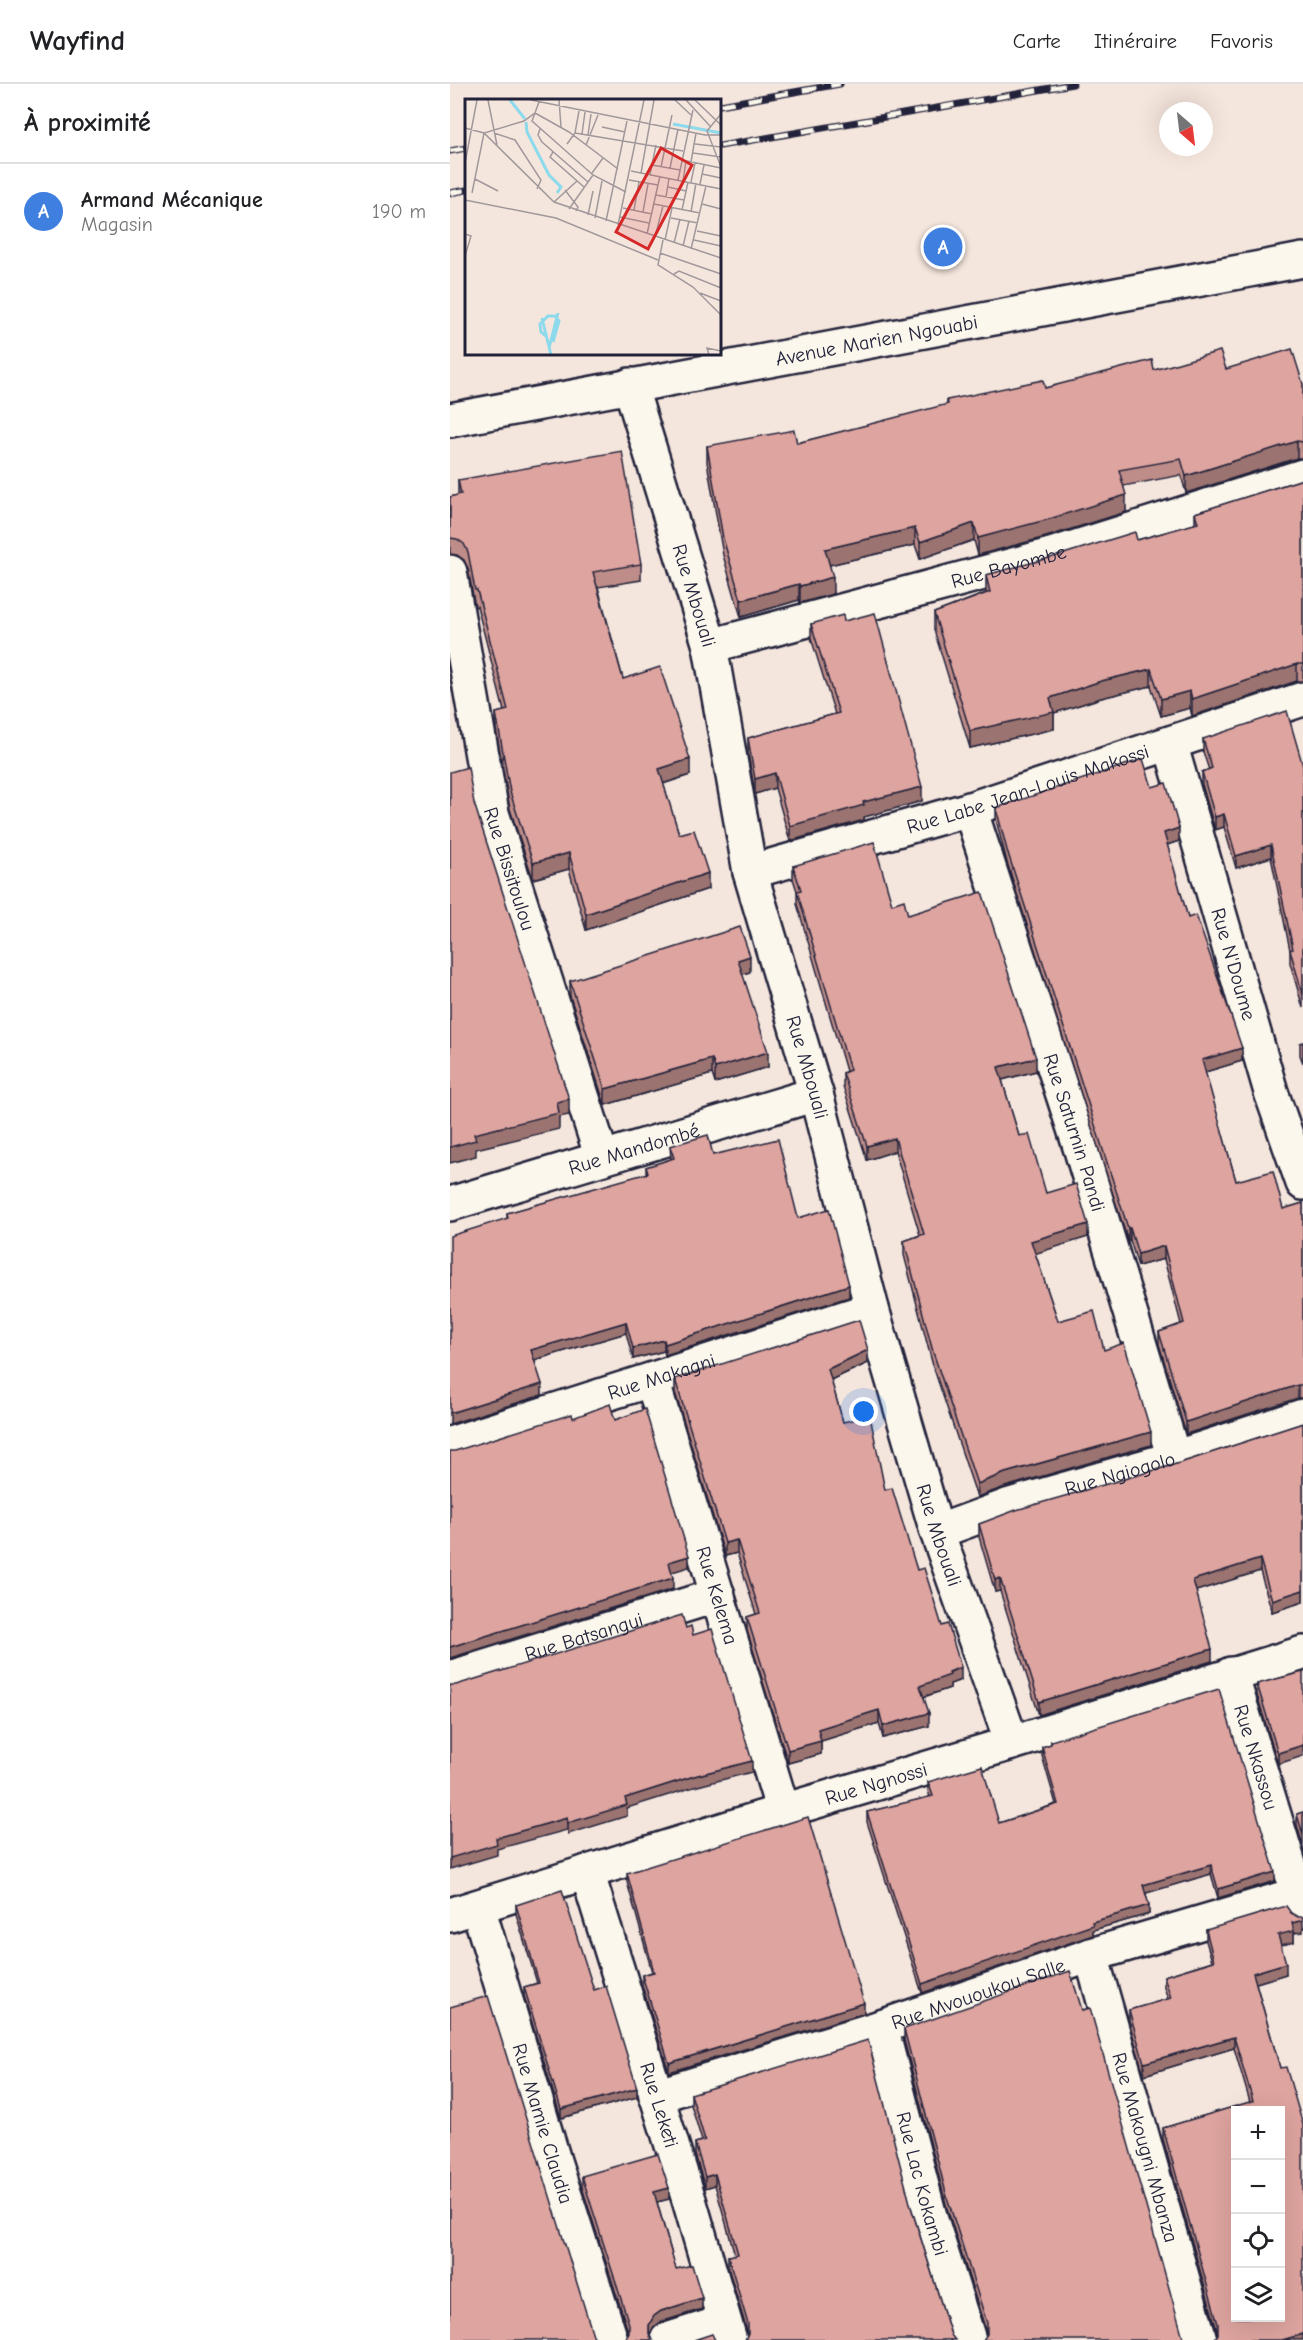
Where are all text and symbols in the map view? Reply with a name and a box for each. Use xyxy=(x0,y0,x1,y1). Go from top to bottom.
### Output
text: Wayfind xyxy=(30,25,125,57)
text: Carte xyxy=(1013,29,1061,53)
text: Itinéraire xyxy=(1094,29,1177,53)
text: Favoris xyxy=(1210,29,1273,53)
inset map xyxy=(465,99,722,356)
north arrow xyxy=(1159,102,1213,156)
text: À proximité xyxy=(24,108,151,138)
text: Armand Mécanique xyxy=(81,187,263,213)
text: A xyxy=(38,200,49,223)
text: 190 m xyxy=(372,200,426,223)
text: Magasin xyxy=(81,213,153,236)
pin: A xyxy=(924,224,962,270)
street label: Avenue Marien Ngouabi xyxy=(774,310,980,371)
street label: Rue Bayombe xyxy=(949,540,1069,593)
street label: Rue Mbouali xyxy=(667,541,721,650)
street label: Rue Labe Jean-Louis Makossi xyxy=(904,740,1152,839)
street label: Rue Bissitoulou xyxy=(479,804,540,933)
street label: Rue N'Doume xyxy=(1206,905,1261,1023)
street label: Rue Mbouali xyxy=(781,1013,833,1121)
street label: Rue Saturnin Pandi xyxy=(1038,1051,1110,1214)
street label: Rue Mandombé xyxy=(566,1119,702,1180)
street label: Rue Makagni xyxy=(605,1349,718,1405)
your location xyxy=(849,1397,878,1426)
street label: Rue Ngiogolo xyxy=(1062,1447,1178,1501)
street label: Rue Mbouali xyxy=(912,1481,966,1589)
street label: Rue Kelema xyxy=(691,1544,743,1647)
street label: Rue Batsangui xyxy=(522,1608,646,1666)
street label: Rue Nkassou xyxy=(1229,1702,1283,1813)
street label: Rue Ngnossi xyxy=(822,1758,930,1810)
street label: Rue Mvououkou Salle xyxy=(888,1954,1068,2035)
street label: Rue Mamie Claudia xyxy=(507,2041,578,2207)
street label: Rue Makougni Mbanza xyxy=(1107,2050,1183,2245)
street label: Rue Leketi xyxy=(635,2060,683,2151)
map controls xyxy=(1231,2106,1285,2322)
button: + xyxy=(1231,2106,1285,2160)
street label: Rue Lac Kokambi xyxy=(891,2109,953,2259)
button: − xyxy=(1231,2160,1285,2214)
button: locate xyxy=(1231,2214,1285,2268)
button: layers xyxy=(1231,2268,1285,2322)

